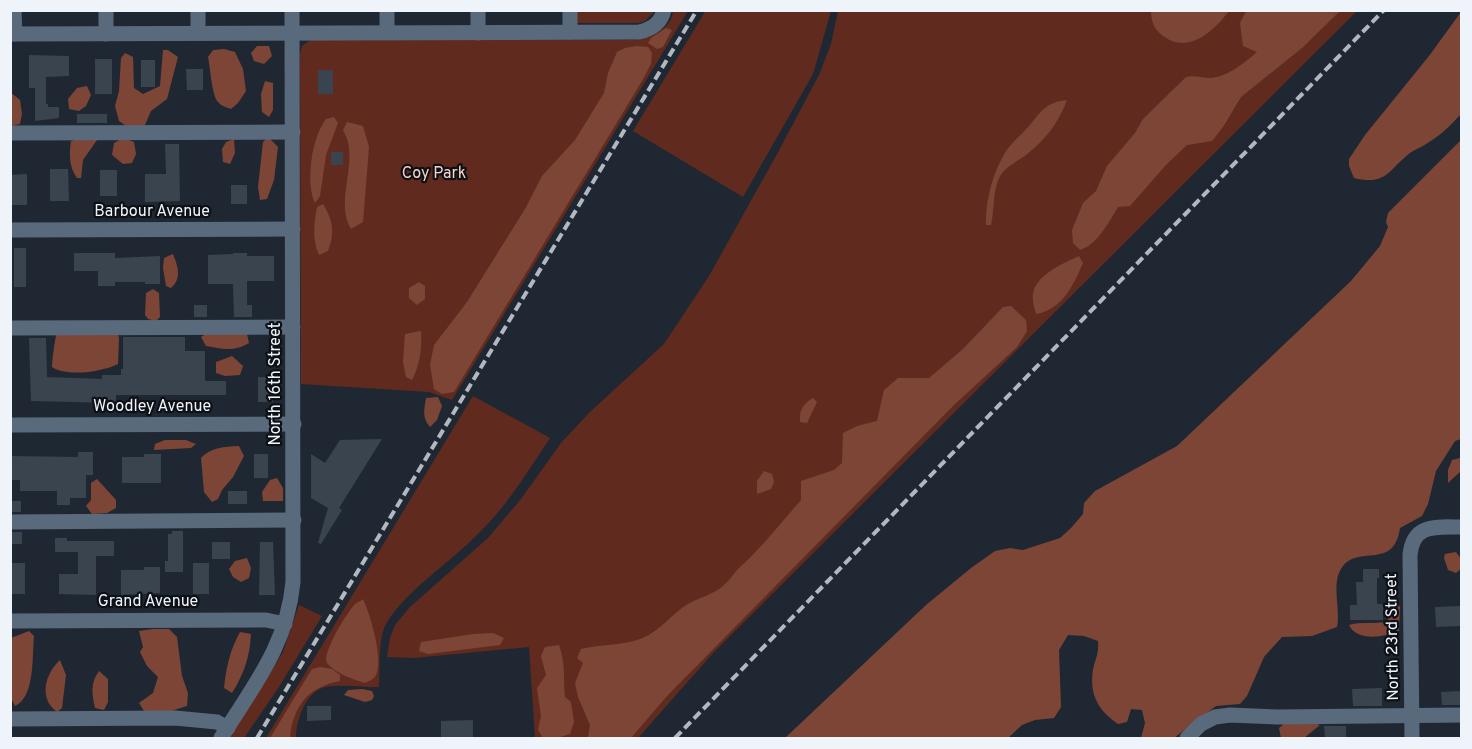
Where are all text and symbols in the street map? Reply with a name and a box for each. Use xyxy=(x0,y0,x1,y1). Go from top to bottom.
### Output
park label: Coy Park xyxy=(402,164,466,184)
street label: Barbour Avenue xyxy=(94,202,210,222)
street label: North 16th Street xyxy=(266,322,286,446)
street label: Woodley Avenue xyxy=(93,397,211,417)
street label: North 23rd Street xyxy=(1382,573,1404,701)
street label: Grand Avenue xyxy=(98,592,198,612)

